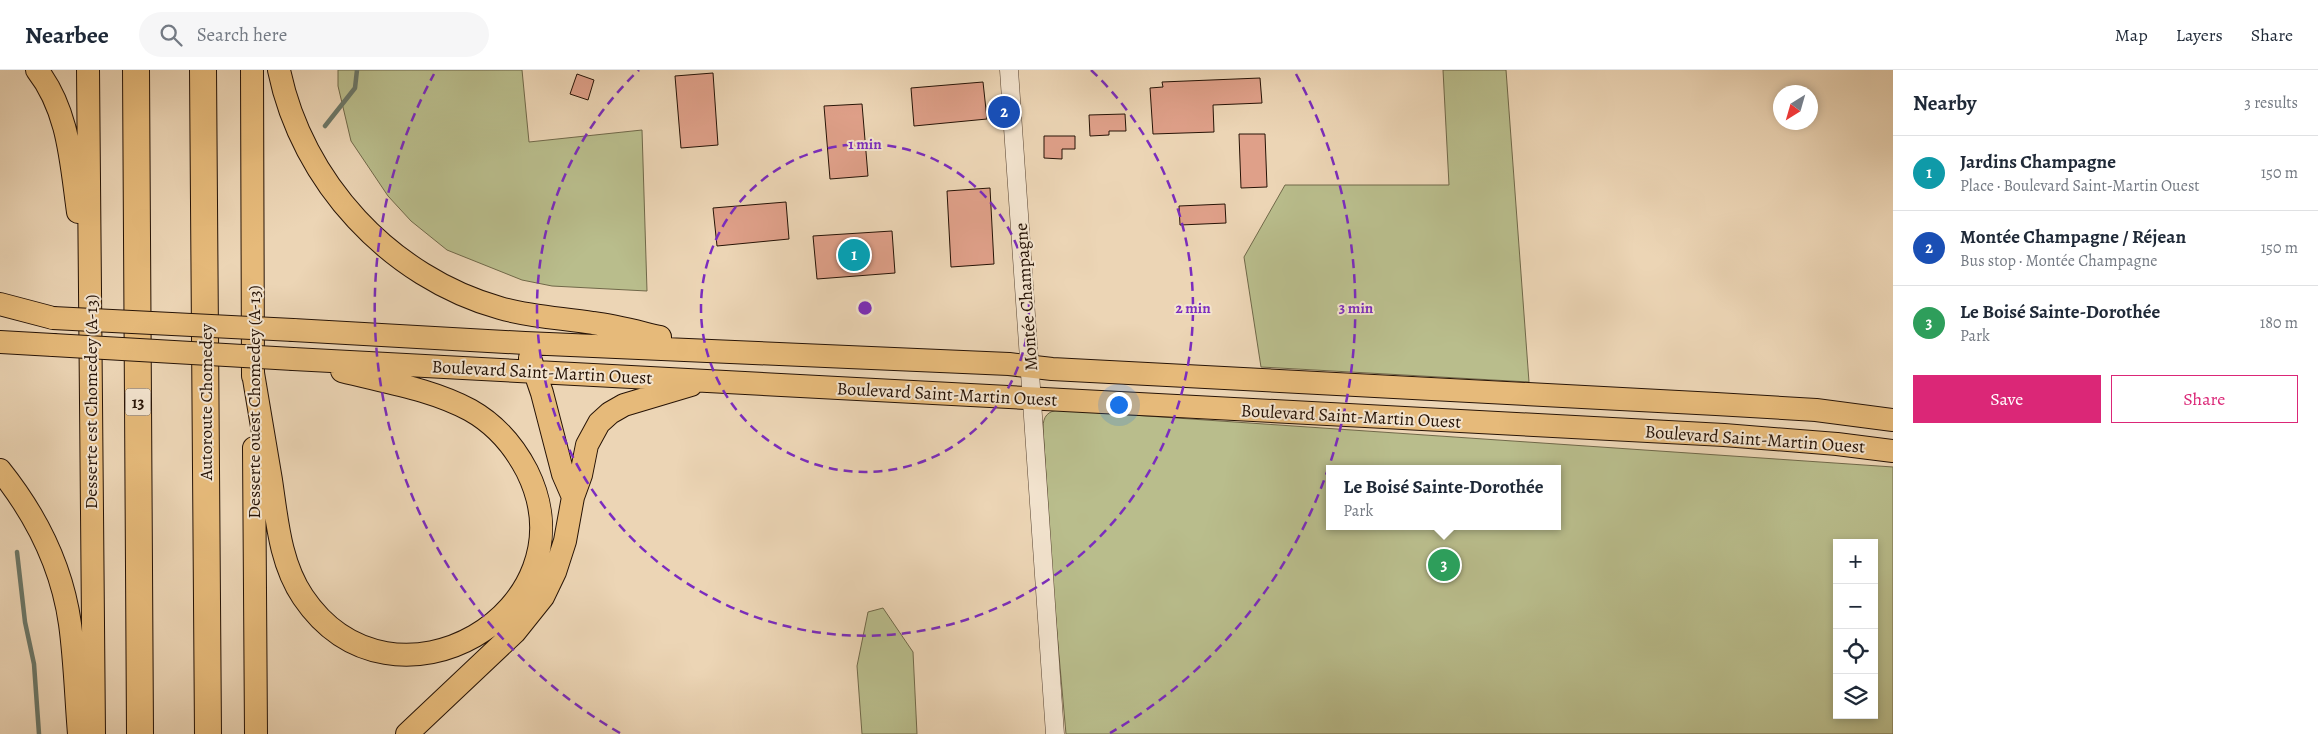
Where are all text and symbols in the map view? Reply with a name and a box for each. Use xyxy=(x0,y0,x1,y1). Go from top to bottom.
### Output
search box xyxy=(139,12,489,57)
text: Nearbee xyxy=(25,19,109,51)
icon: search xyxy=(157,21,185,49)
text: Search here xyxy=(197,22,287,48)
text: Map xyxy=(2115,23,2148,47)
text: Layers xyxy=(2176,23,2223,47)
text: Share xyxy=(2251,23,2293,47)
north arrow xyxy=(1773,85,1818,130)
text: Nearby xyxy=(1913,89,1976,117)
text: 3 results xyxy=(2244,92,2298,114)
pin: 2 xyxy=(988,93,1020,131)
text: 1 min xyxy=(848,134,882,154)
text: Jardins Champagne xyxy=(1960,149,2116,175)
text: 1 xyxy=(1926,162,1932,184)
text: 150 m xyxy=(2261,162,2298,184)
text: Place · Boulevard Saint-Martin Ouest xyxy=(1960,175,2200,197)
street label: Montée Champagne xyxy=(1009,222,1043,372)
text: Montée Champagne / Réjean xyxy=(1960,224,2186,250)
pin: 1 xyxy=(838,236,870,274)
text: 2 xyxy=(1925,237,1933,259)
text: 150 m xyxy=(2261,237,2298,259)
text: Bus stop · Montée Champagne xyxy=(1960,250,2157,272)
street label: Desserte ouest Chomedey (A-13) xyxy=(242,285,266,519)
street label: Desserte est Chomedey (A-13) xyxy=(79,295,103,509)
text: 2 min xyxy=(1175,298,1211,318)
text: 3 min xyxy=(1339,298,1374,318)
centre of rings xyxy=(856,299,874,317)
text: Le Boisé Sainte-Dorothée xyxy=(1960,299,2160,325)
text: 3 xyxy=(1926,312,1932,334)
text: 180 m xyxy=(2260,312,2298,334)
street label: Autoroute Chomedey xyxy=(194,323,218,481)
text: Park xyxy=(1960,325,1990,347)
street label: Boulevard Saint-Martin Ouest xyxy=(431,354,653,390)
button: Save xyxy=(1913,375,2101,423)
button: Share xyxy=(2111,375,2298,423)
street label: Boulevard Saint-Martin Ouest xyxy=(836,376,1058,412)
road number: 13 xyxy=(126,388,150,416)
your location xyxy=(1106,392,1132,418)
street label: Boulevard Saint-Martin Ouest xyxy=(1240,398,1462,434)
street label: Boulevard Saint-Martin Ouest xyxy=(1644,419,1866,459)
popup xyxy=(1326,465,1561,530)
text: Le Boisé Sainte-Dorothée xyxy=(1343,474,1544,500)
text: Park xyxy=(1343,500,1373,522)
map controls xyxy=(1833,539,1878,719)
button: + xyxy=(1833,539,1878,584)
pin: 3 xyxy=(1428,546,1460,584)
button: − xyxy=(1833,584,1878,629)
button: locate xyxy=(1833,629,1878,674)
button: layers xyxy=(1833,674,1878,719)

